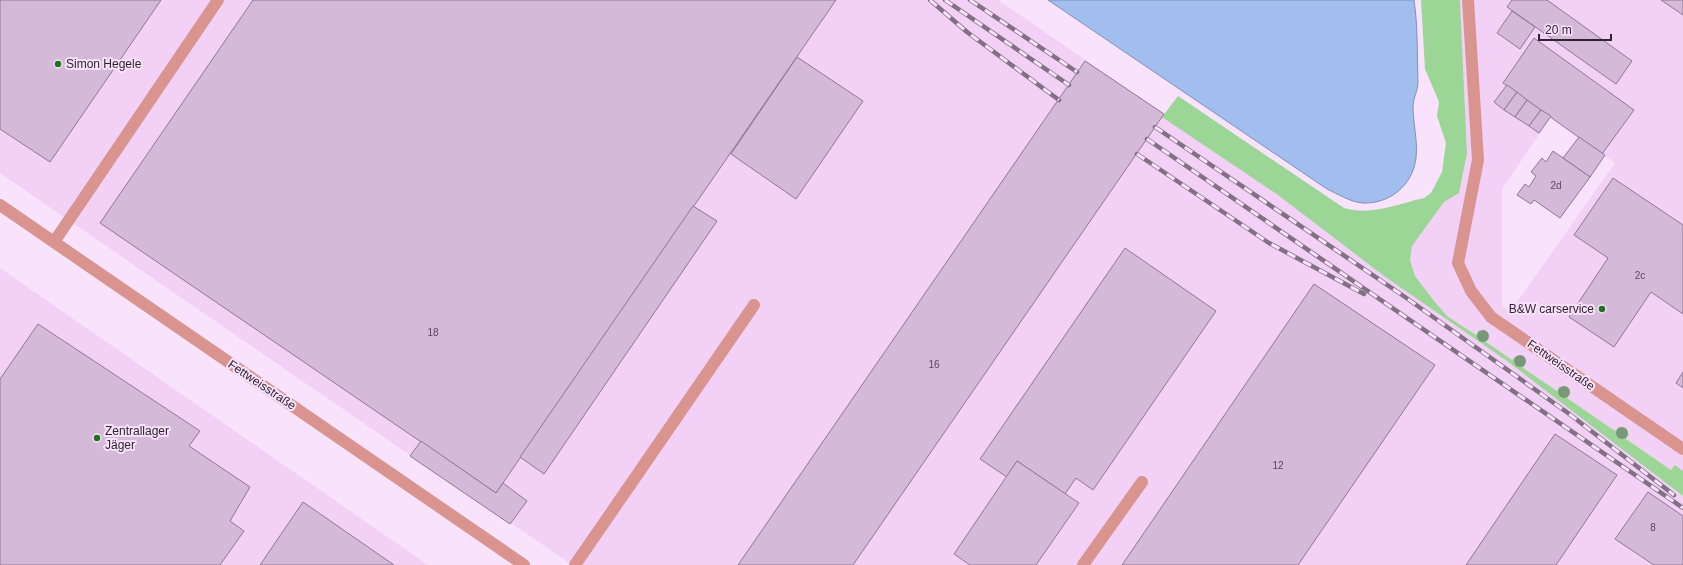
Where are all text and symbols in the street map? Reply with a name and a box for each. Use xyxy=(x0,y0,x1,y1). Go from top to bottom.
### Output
scale bar xyxy=(1539,16,1611,42)
text: 20 m xyxy=(1545,23,1572,37)
place label: Simon Hegele xyxy=(66,57,142,71)
marker: Simon Hegele xyxy=(53,59,63,69)
house number: 2d xyxy=(1550,180,1562,191)
house number: 2c xyxy=(1635,270,1645,281)
place label: B&W carservice xyxy=(1509,302,1594,316)
marker: B&W carservice xyxy=(1597,304,1607,314)
house number: 18 xyxy=(427,327,439,338)
street label: Fettweisstraße xyxy=(1525,337,1598,393)
street label: Fettweisstraße xyxy=(225,357,299,413)
house number: 16 xyxy=(928,359,940,370)
place label: Zentrallager Jäger xyxy=(105,424,169,452)
marker: Zentrallager Jäger xyxy=(92,433,102,443)
house number: 12 xyxy=(1272,460,1284,471)
house number: 8 xyxy=(1650,522,1656,533)

